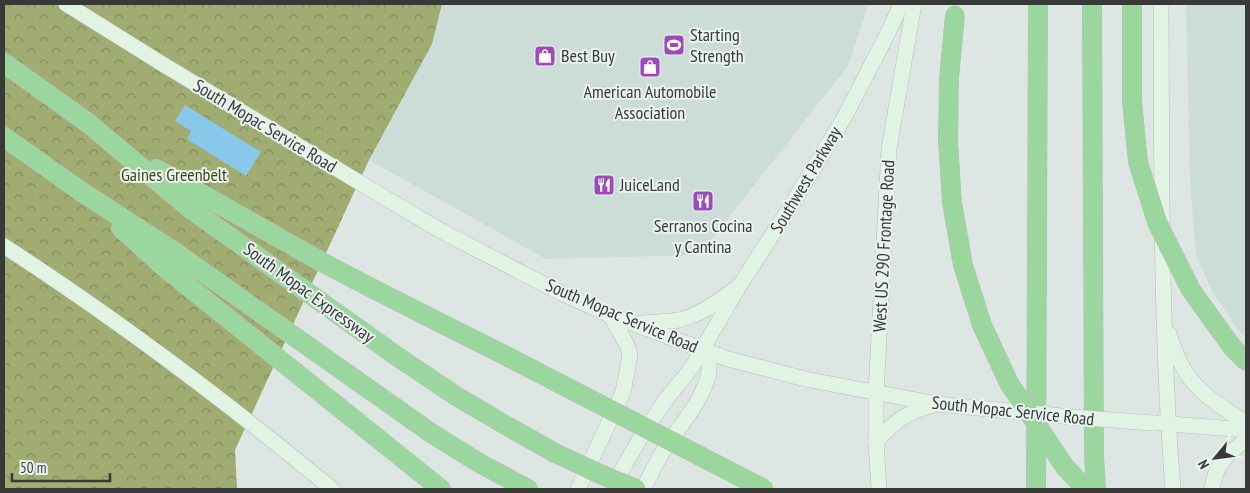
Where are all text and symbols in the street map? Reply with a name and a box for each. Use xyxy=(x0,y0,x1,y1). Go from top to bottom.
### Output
place label: Starting Strength xyxy=(690,23,744,67)
sports icon: Starting Strength xyxy=(662,33,686,57)
shop icon: Best Buy xyxy=(533,44,557,68)
place label: Best Buy xyxy=(561,44,615,67)
shop icon: American Automobile Association xyxy=(638,55,662,79)
street label: South Mopac Service Road xyxy=(189,74,341,177)
place label: American Automobile Association xyxy=(583,80,717,124)
street label: Southwest Parkway xyxy=(765,122,847,237)
street label: West US 290 Frontage Road xyxy=(867,159,900,333)
park label: Gaines Greenbelt xyxy=(121,163,227,186)
restaurant icon: JuiceLand xyxy=(592,173,616,197)
place label: JuiceLand xyxy=(619,173,680,196)
restaurant icon: Serranos Cocina y Cantina xyxy=(691,189,715,213)
place label: Serranos Cocina y Cantina xyxy=(654,214,752,258)
street label: South Mopac Expressway xyxy=(239,237,379,348)
street label: South Mopac Service Road xyxy=(543,273,702,358)
street label: South Mopac Service Road xyxy=(931,391,1095,430)
north arrow xyxy=(1190,433,1240,483)
scale bar xyxy=(12,450,110,482)
text: N xyxy=(1194,457,1213,472)
text: 50 m xyxy=(20,458,46,477)

